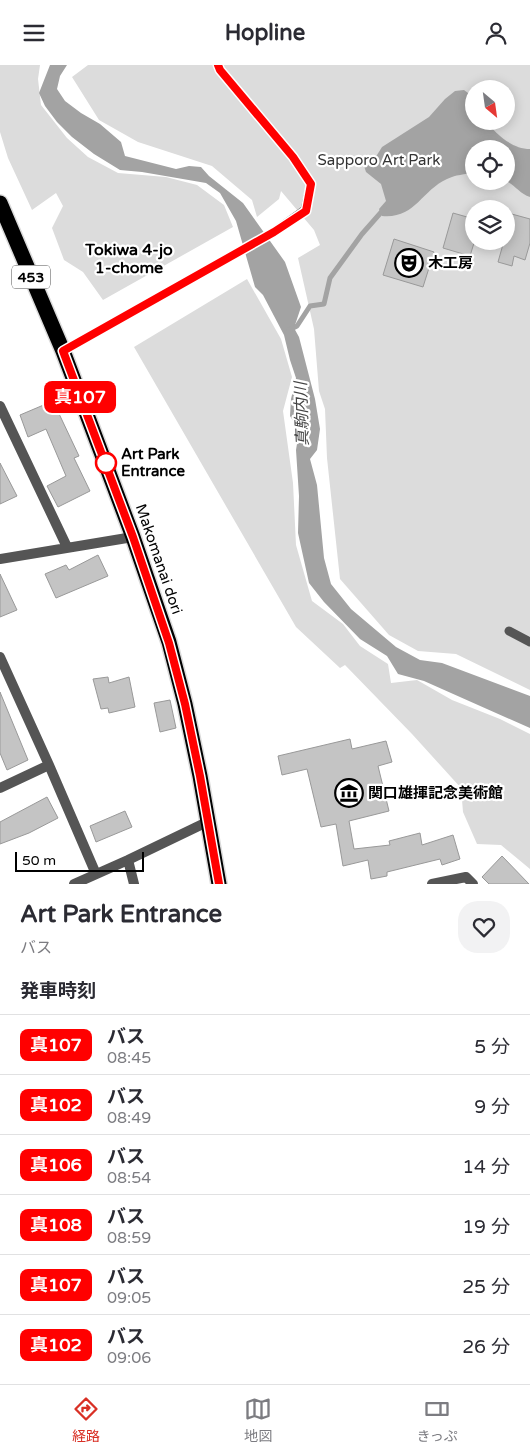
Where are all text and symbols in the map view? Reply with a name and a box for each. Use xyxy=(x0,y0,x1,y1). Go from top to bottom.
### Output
icon: menu xyxy=(20,19,48,47)
icon: person xyxy=(482,19,510,47)
text: Hopline xyxy=(225,20,305,46)
north arrow xyxy=(465,80,515,130)
map controls xyxy=(465,80,515,250)
button: locate xyxy=(465,140,515,190)
park label: Sapporo Art Park xyxy=(318,151,440,169)
button: layers xyxy=(465,200,515,250)
district label: Tokiwa 4-jo 1-chome xyxy=(84,240,173,278)
theatre icon: 木工房 xyxy=(394,248,424,278)
place label: 木工房 xyxy=(428,254,473,272)
road number: 453 xyxy=(12,265,50,288)
water label: 真駒内川 xyxy=(291,380,313,446)
line badge: 真107 xyxy=(45,381,115,413)
text: 真107 xyxy=(54,386,106,408)
place label: Art Park Entrance xyxy=(121,445,185,480)
marker: Art Park Entrance xyxy=(95,452,117,474)
street label: Makomanai dori xyxy=(132,501,186,617)
museum icon: 関口雄揮記念美術館 xyxy=(334,778,364,808)
place label: 関口雄揮記念美術館 xyxy=(368,784,503,802)
scale bar xyxy=(15,849,144,872)
text: 50 m xyxy=(22,852,56,869)
text: Art Park Entrance xyxy=(20,900,222,929)
button: heart xyxy=(458,901,510,953)
text: バス xyxy=(20,938,52,958)
text: 発車時刻 xyxy=(20,980,96,1002)
text: バス xyxy=(107,1026,145,1048)
text: 真107 xyxy=(30,1034,82,1056)
text: 5 分 xyxy=(474,1036,510,1058)
text: 08:45 xyxy=(107,1048,151,1068)
text: バス xyxy=(107,1086,145,1108)
text: 真102 xyxy=(30,1094,82,1116)
text: 9 分 xyxy=(474,1096,510,1118)
text: 08:49 xyxy=(107,1108,151,1128)
text: バス xyxy=(107,1146,145,1168)
text: 真106 xyxy=(30,1154,82,1176)
text: 14 分 xyxy=(462,1156,510,1178)
text: 08:54 xyxy=(107,1168,151,1188)
text: バス xyxy=(107,1206,145,1228)
text: 真108 xyxy=(30,1214,82,1236)
text: 19 分 xyxy=(462,1216,510,1238)
text: 08:59 xyxy=(107,1228,151,1248)
text: バス xyxy=(107,1266,145,1288)
text: 真107 xyxy=(30,1274,82,1296)
text: 25 分 xyxy=(462,1276,510,1298)
text: 09:05 xyxy=(107,1288,151,1308)
text: バス xyxy=(107,1326,145,1348)
text: 真102 xyxy=(30,1334,82,1356)
text: 26 分 xyxy=(462,1336,510,1358)
text: 09:06 xyxy=(107,1348,151,1368)
tab: 経路 xyxy=(72,1395,100,1445)
tab: 地図 xyxy=(244,1395,272,1445)
tab: きっぷ xyxy=(416,1395,458,1445)

